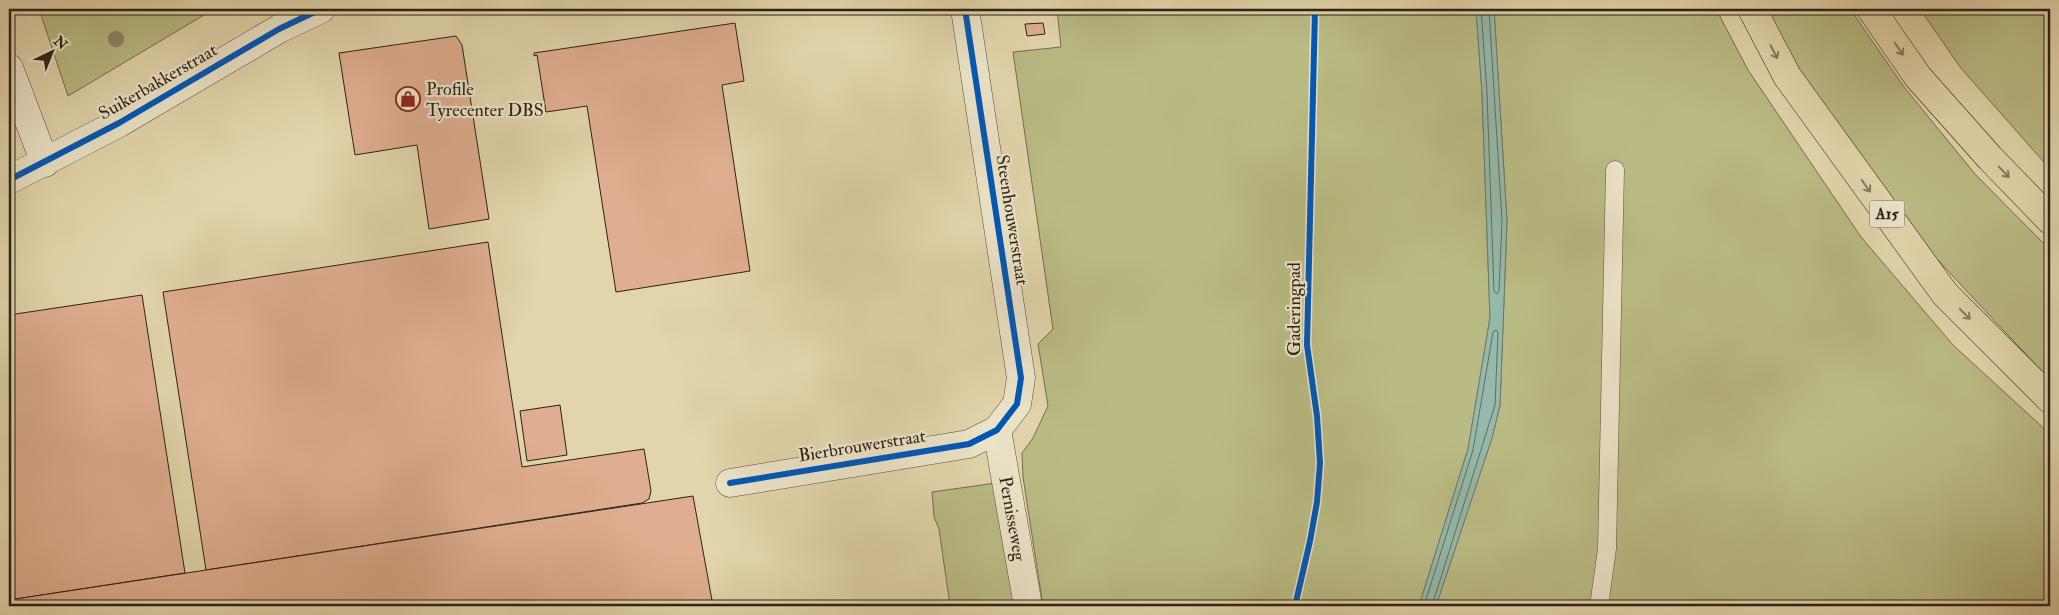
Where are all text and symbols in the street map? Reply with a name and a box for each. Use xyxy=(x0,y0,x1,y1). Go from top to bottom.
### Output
north arrow xyxy=(28,28,78,78)
text: N xyxy=(49,32,71,54)
street label: Suikerbakkerstraat xyxy=(95,39,222,125)
one-way arrow xyxy=(1894,42,1904,56)
one-way arrow xyxy=(1770,44,1779,59)
place label: Profile Tyrecenter DBS xyxy=(426,78,544,122)
shop icon: Profile Tyrecenter DBS xyxy=(395,86,421,112)
street label: Steenhouwerstraat xyxy=(990,153,1034,287)
one-way arrow xyxy=(1998,166,2010,179)
one-way arrow xyxy=(1861,179,1871,193)
road number: A15 xyxy=(1870,200,1904,228)
street label: Gaderingpad xyxy=(1283,262,1306,356)
one-way arrow xyxy=(1959,308,1972,320)
street label: Bierbrouwerstraat xyxy=(797,425,927,467)
street label: Pernisseweg xyxy=(994,474,1032,564)

